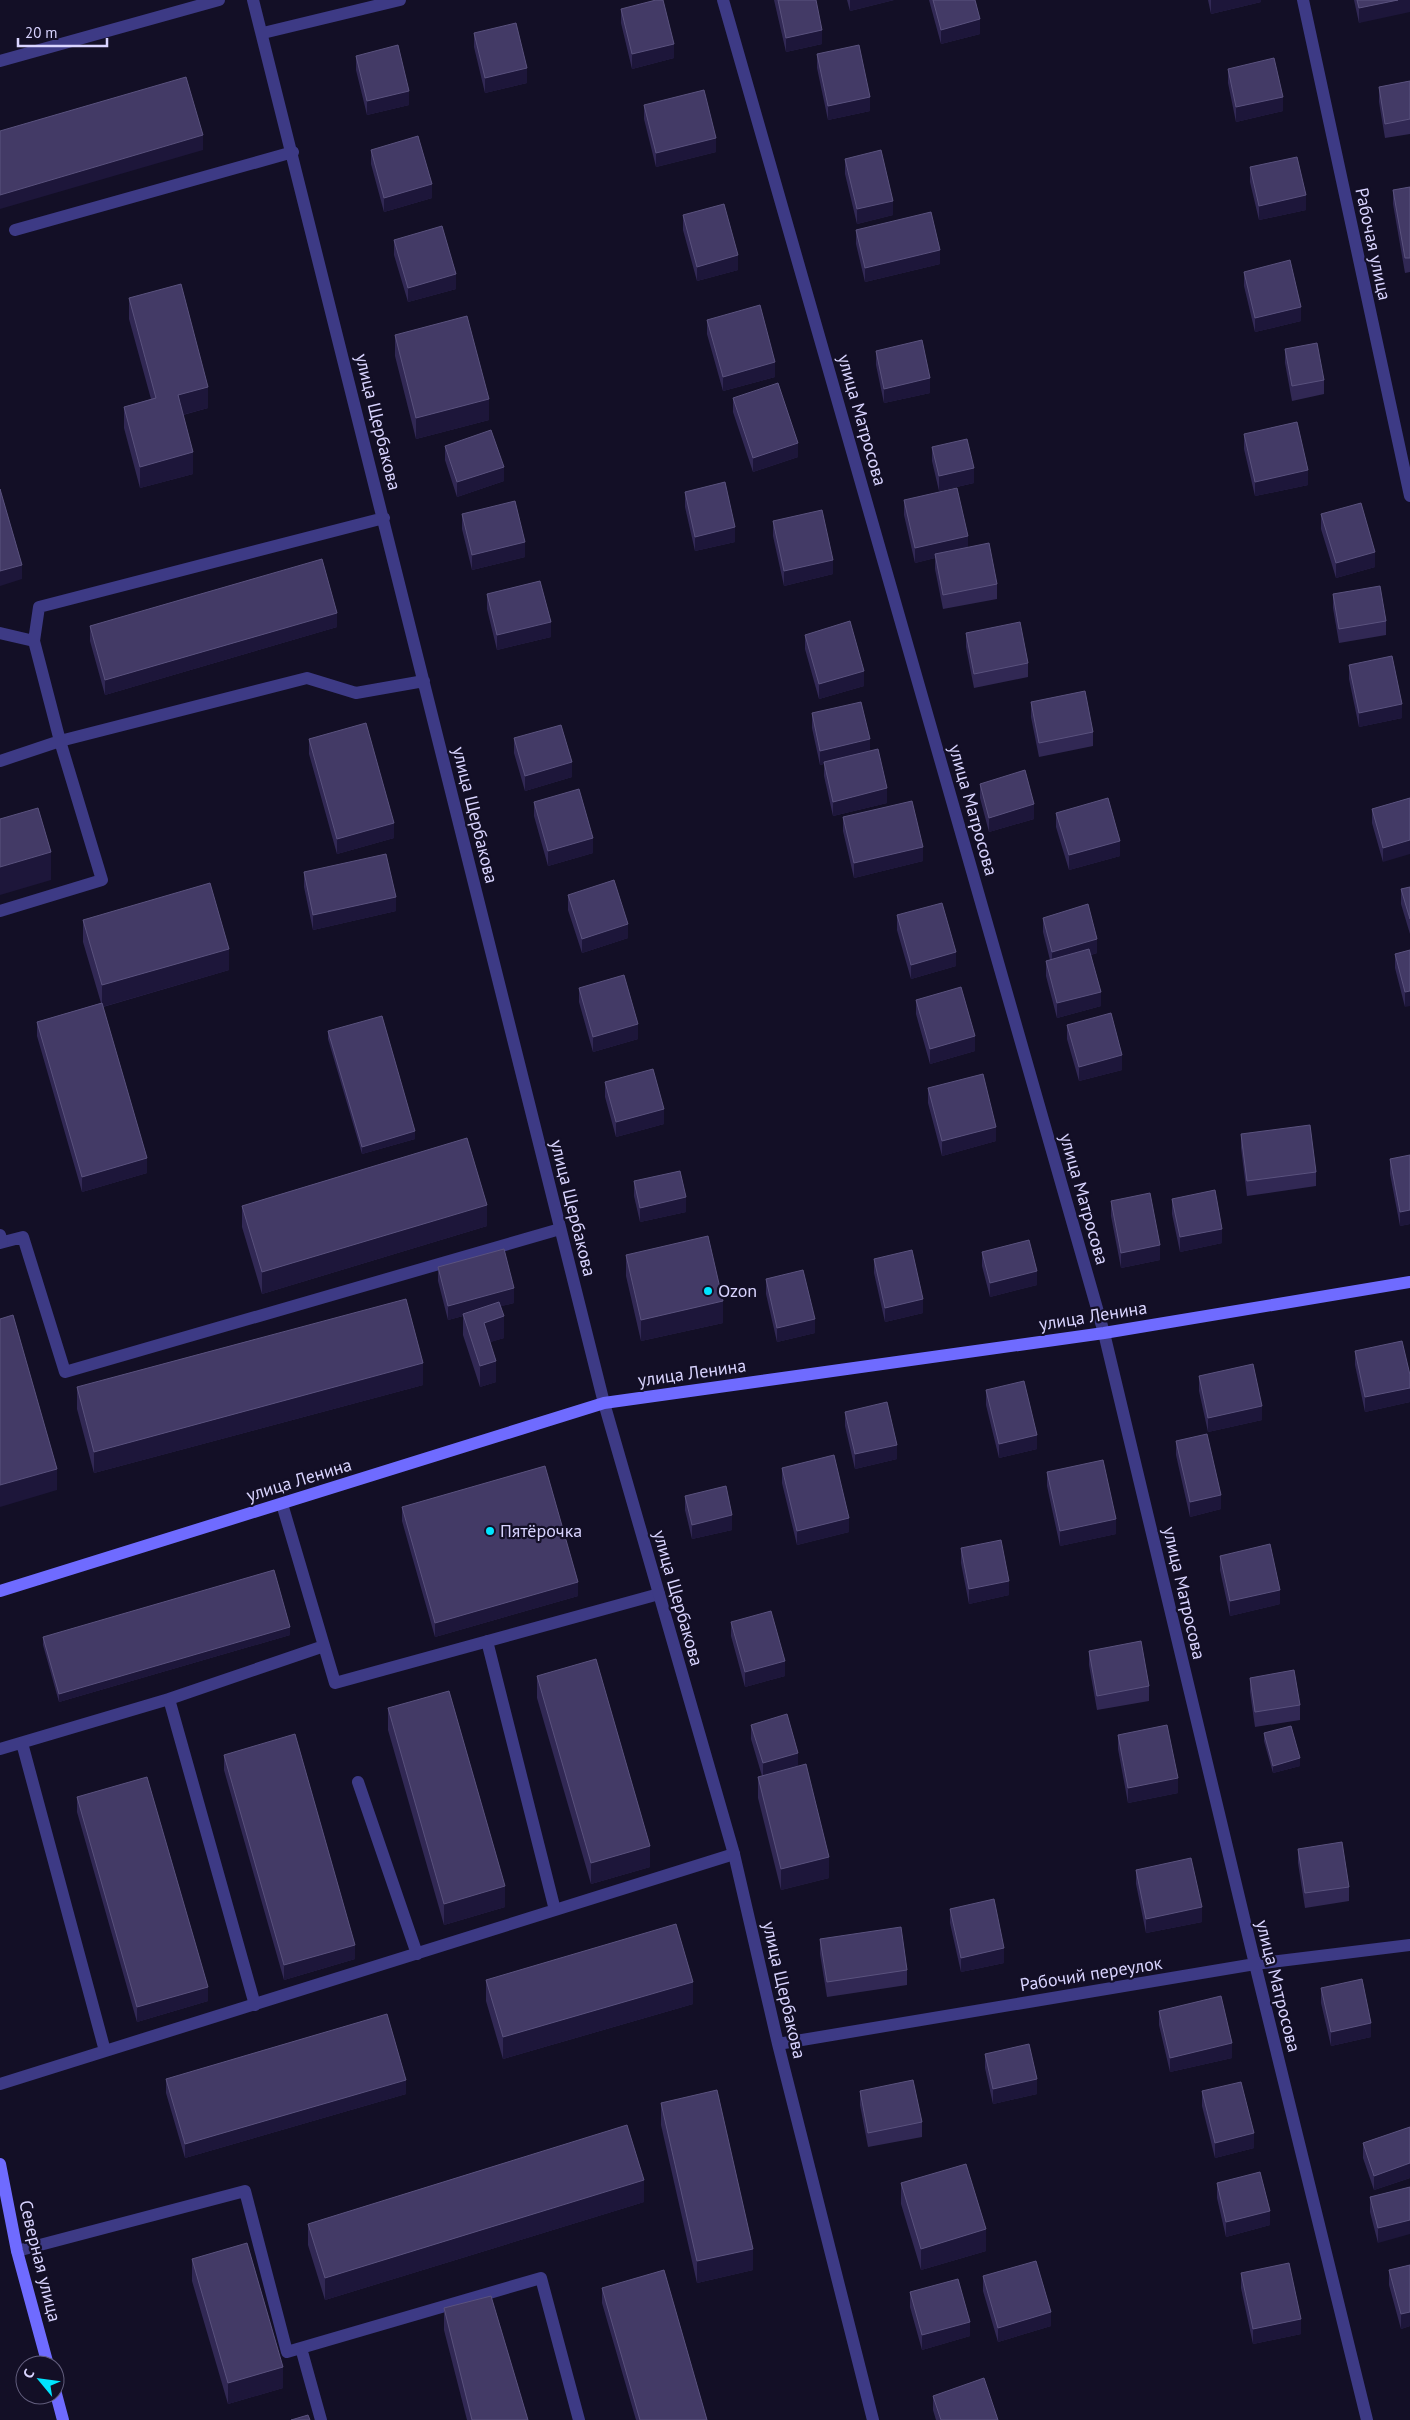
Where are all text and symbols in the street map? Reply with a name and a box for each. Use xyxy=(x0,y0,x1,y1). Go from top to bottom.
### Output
scale bar xyxy=(18,15,106,47)
text: 20 m xyxy=(25,23,58,42)
street label: Рабочая улица xyxy=(1350,185,1397,302)
street label: улица Щербакова xyxy=(350,351,407,493)
street label: улица Матросова xyxy=(833,352,892,488)
street label: улица Матросова xyxy=(944,742,1003,878)
street label: улица Щербакова xyxy=(447,744,504,886)
street label: улица Матросова xyxy=(1055,1131,1114,1267)
street label: улица Щербакова xyxy=(545,1137,602,1279)
place label: Ozon xyxy=(718,1279,757,1302)
marker: Ozon xyxy=(702,1285,714,1297)
street label: улица Ленина xyxy=(1037,1296,1149,1335)
street label: улица Ленина xyxy=(636,1354,748,1391)
street label: улица Ленина xyxy=(243,1453,354,1506)
place label: Пятёрочка xyxy=(500,1519,582,1542)
street label: улица Матросова xyxy=(1158,1524,1211,1662)
marker: Пятёрочка xyxy=(484,1525,496,1537)
street label: улица Щербакова xyxy=(648,1527,709,1668)
street label: улица Матросова xyxy=(1251,1917,1306,2054)
street label: улица Щербакова xyxy=(758,1919,811,2061)
street label: Рабочий переулок xyxy=(1018,1951,1164,1996)
street label: Северная улица xyxy=(14,2198,67,2324)
north arrow xyxy=(15,2355,65,2405)
text: С xyxy=(19,2366,38,2381)

